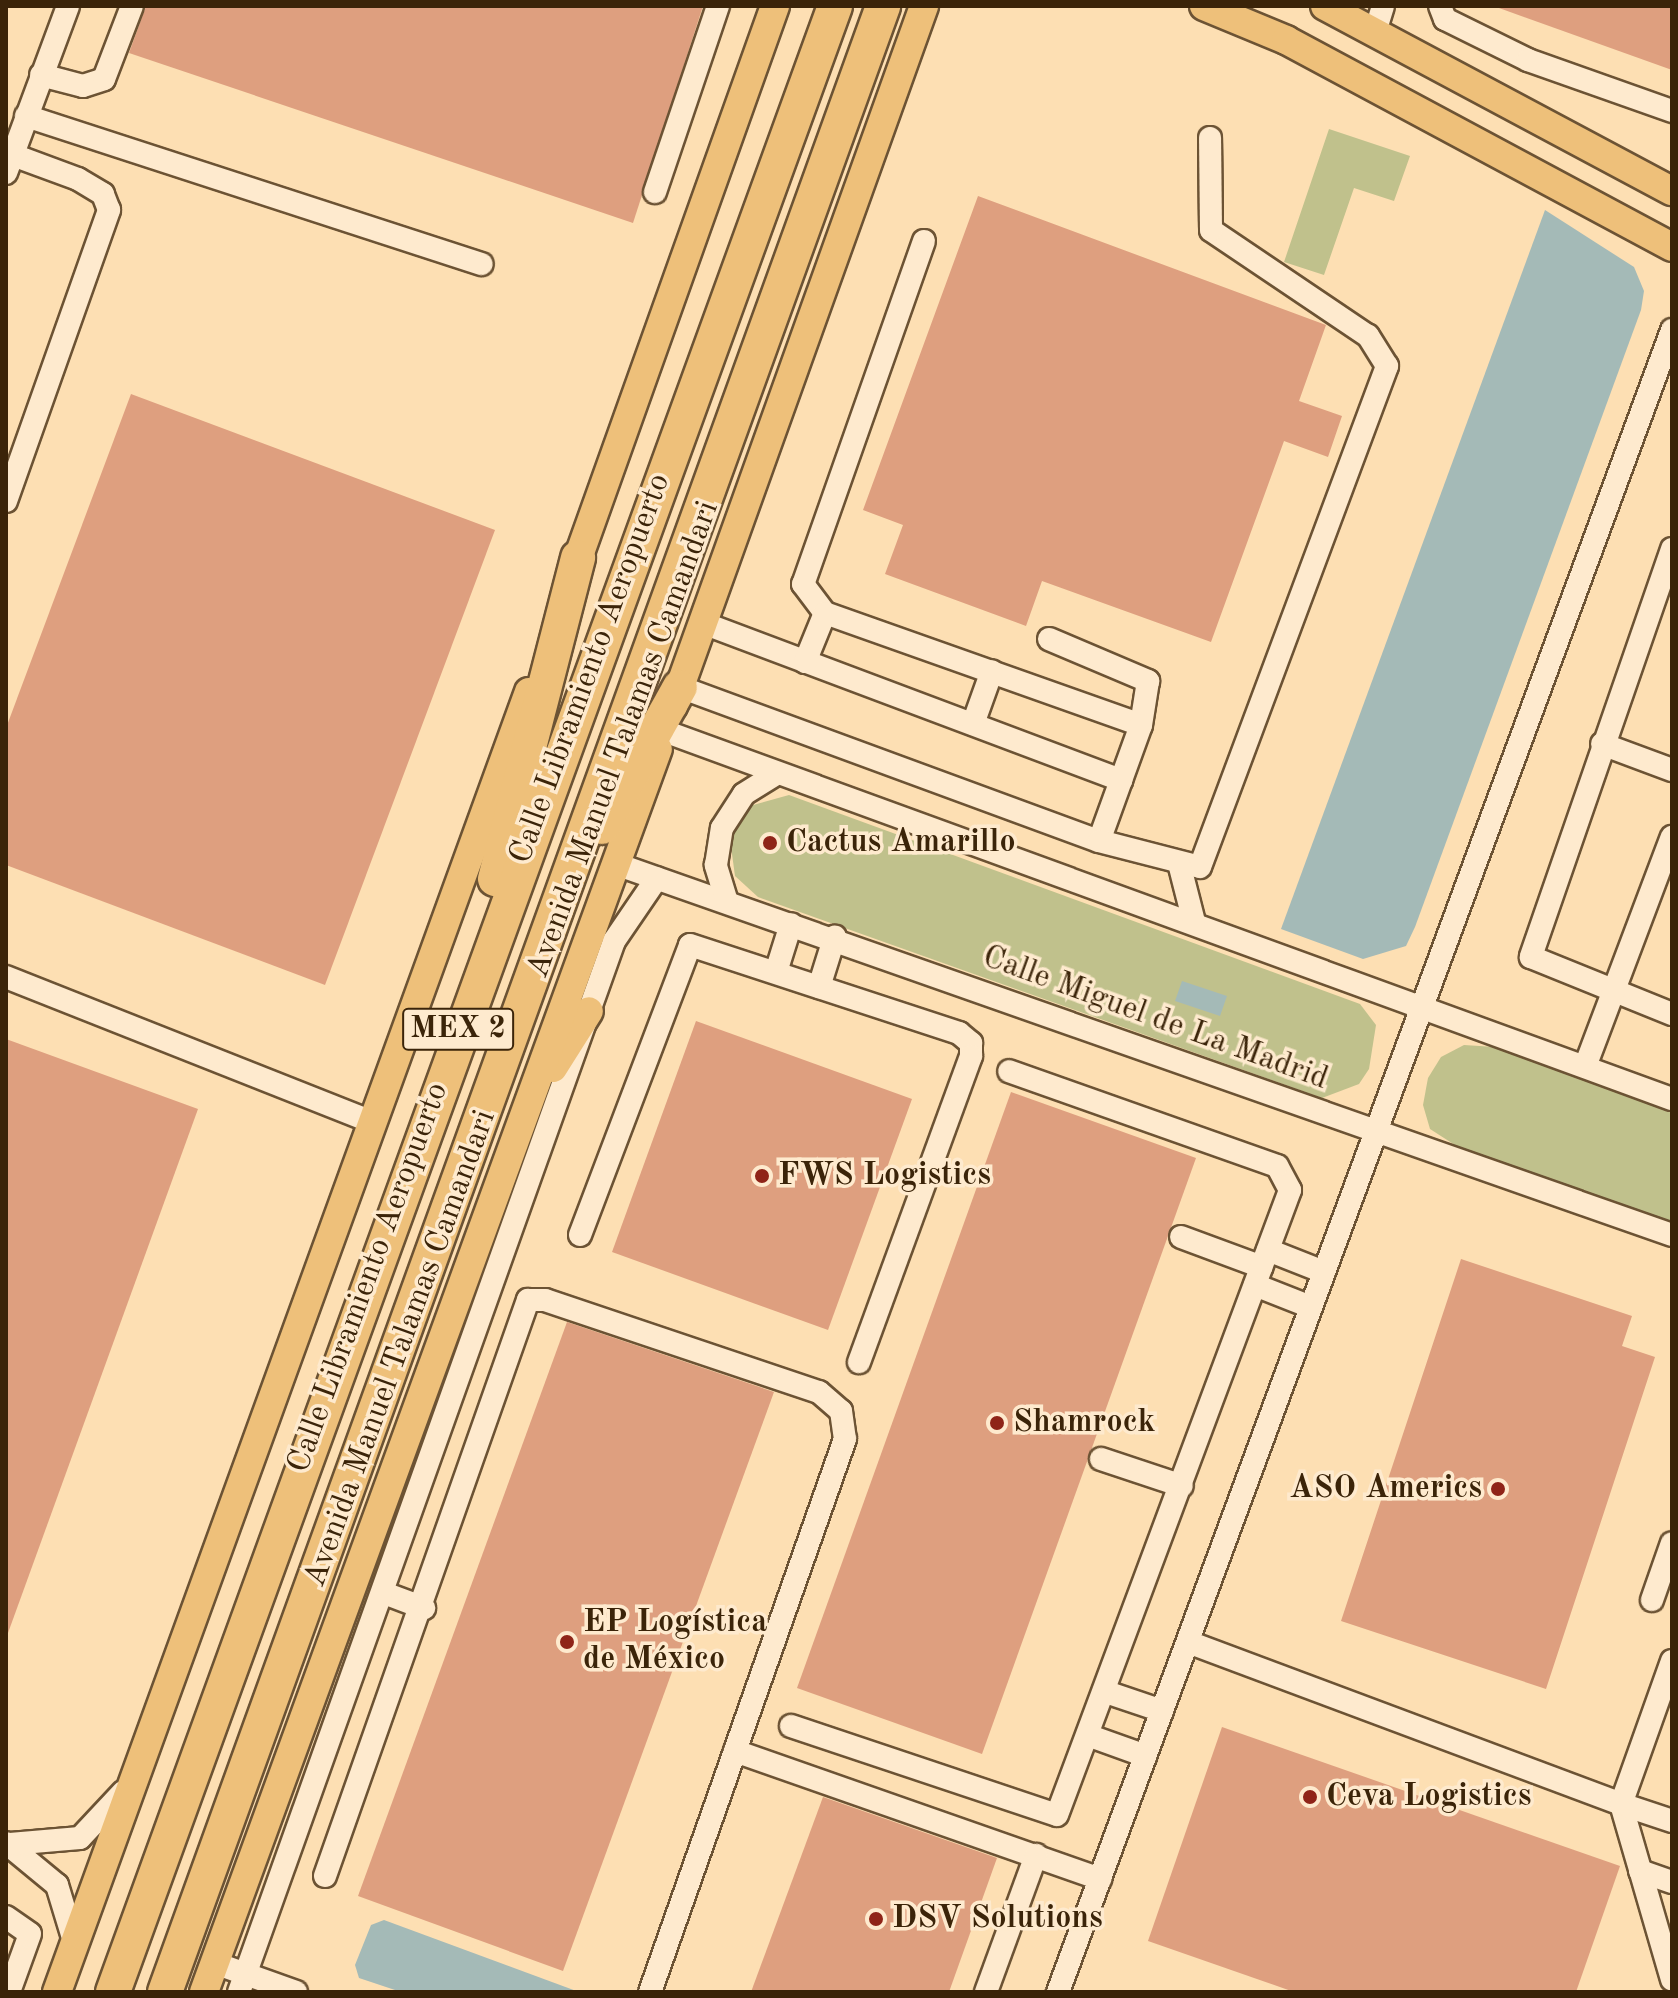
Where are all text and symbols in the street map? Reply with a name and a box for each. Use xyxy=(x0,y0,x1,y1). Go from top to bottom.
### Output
street label: Calle Libramiento Aeropuerto xyxy=(502,469,680,869)
street label: Avenida Manuel Talamas Camandari xyxy=(520,496,728,984)
place label: Cactus Amarillo xyxy=(786,824,1016,862)
marker: Cactus Amarillo xyxy=(761,834,779,852)
street label: Calle Miguel de La Madrid xyxy=(977,939,1333,1099)
road number: MEX 2 xyxy=(402,1003,514,1055)
street label: Calle Libramiento Aeropuerto xyxy=(280,1078,458,1478)
street label: Avenida Manuel Talamas Camandari xyxy=(297,1105,505,1593)
place label: FWS Logistics xyxy=(778,1157,991,1195)
marker: FWS Logistics xyxy=(753,1167,771,1185)
place label: Shamrock xyxy=(1013,1404,1156,1442)
marker: Shamrock xyxy=(988,1414,1006,1432)
place label: ASO Americs xyxy=(1289,1470,1482,1508)
marker: ASO Americs xyxy=(1489,1480,1507,1498)
place label: EP Logística de México xyxy=(583,1605,767,1680)
marker: EP Logística de México xyxy=(558,1633,576,1651)
place label: Ceva Logistics xyxy=(1326,1778,1531,1816)
marker: Ceva Logistics xyxy=(1301,1788,1319,1806)
place label: DSV Solutions xyxy=(892,1900,1103,1938)
marker: DSV Solutions xyxy=(867,1910,885,1928)

